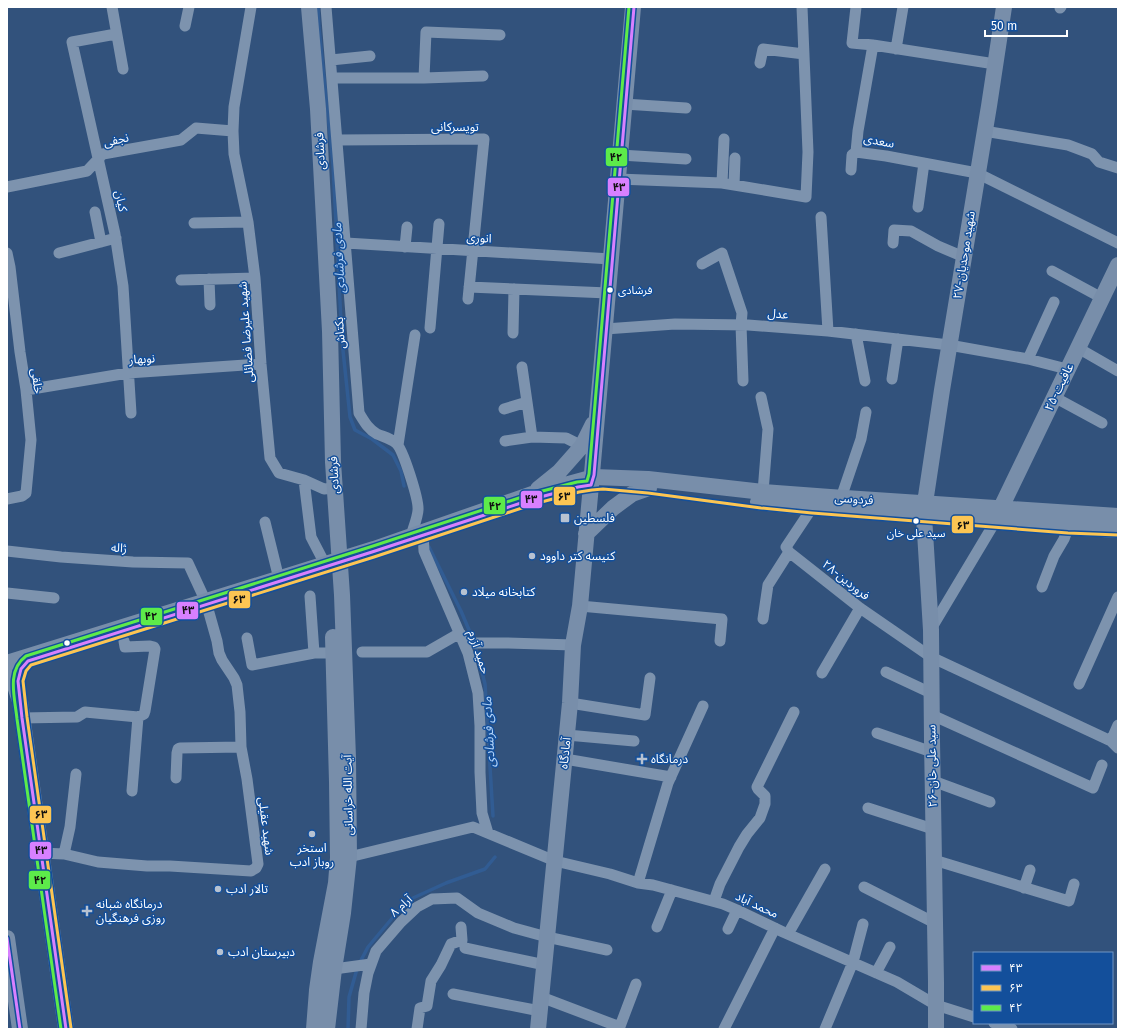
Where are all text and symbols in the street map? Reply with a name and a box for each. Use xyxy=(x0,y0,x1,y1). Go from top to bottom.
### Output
scale bar xyxy=(985,12,1067,38)
text: 50 m xyxy=(991,19,1017,33)
street label: تویسرکانی xyxy=(431,120,479,134)
street label: نجفی xyxy=(102,130,130,150)
street label: سعدی xyxy=(862,131,896,151)
street label: فرشادی xyxy=(312,132,328,170)
line badge: ۴۲ xyxy=(605,147,628,167)
text: ۴۲ xyxy=(610,151,622,164)
line badge: ۴۳ xyxy=(607,177,630,197)
text: ۴۳ xyxy=(613,181,626,194)
street label: کیان xyxy=(112,189,130,214)
street label: ۲۷-شهید موحدیان xyxy=(950,210,978,300)
water label: مادی فرشادی xyxy=(329,222,349,294)
street label: انوری xyxy=(466,230,492,246)
street label: شهید علیرضا فضائلی xyxy=(235,281,257,383)
place label: فرشادی xyxy=(618,284,652,297)
marker: فرشادی xyxy=(605,285,615,295)
street label: عدل xyxy=(767,306,789,322)
street label: بکتاش xyxy=(332,317,348,349)
street label: نوبهار xyxy=(127,351,156,367)
street label: ۲۵-عافیت xyxy=(1042,361,1077,413)
street label: خلقی xyxy=(28,367,46,395)
street label: فرشادی xyxy=(326,456,342,494)
line badge: ۶۳ xyxy=(553,486,576,506)
line badge: ۴۳ xyxy=(520,490,543,509)
text: ۶۳ xyxy=(558,490,571,503)
street label: فردوسی xyxy=(834,491,874,507)
text: ۴۳ xyxy=(525,493,538,506)
line badge: ۴۲ xyxy=(483,496,506,515)
text: ۴۲ xyxy=(489,500,501,513)
place label: فلسطین xyxy=(574,511,615,525)
marker: فلسطین xyxy=(559,512,571,524)
line badge: ۶۳ xyxy=(951,515,974,534)
marker: سید علی خان xyxy=(911,516,921,526)
text: ۶۳ xyxy=(957,519,970,532)
place label: سید علی خان xyxy=(887,527,946,540)
street label: ژاله xyxy=(111,540,127,556)
place label: کنیسه کتر داوود xyxy=(540,549,616,563)
marker: کنیسه کتر داوود xyxy=(527,551,537,561)
street label: ۲۸-فروردین xyxy=(820,557,872,603)
place label: کتابخانه میلاد xyxy=(472,585,536,599)
marker: کتابخانه میلاد xyxy=(459,587,469,597)
line badge: ۶۳ xyxy=(228,590,251,609)
text: ۶۳ xyxy=(233,593,246,606)
line badge: ۴۳ xyxy=(176,601,199,620)
text: ۴۳ xyxy=(182,604,195,617)
line badge: ۴۲ xyxy=(140,607,163,626)
text: ۴۲ xyxy=(145,610,157,623)
street label: حمید آزرم xyxy=(463,628,493,676)
unlabelled marker xyxy=(62,638,72,648)
water label: مادی فرشادی xyxy=(479,696,499,768)
street label: ۲۶-سید علی خان xyxy=(924,725,940,807)
street label: آمادگاه xyxy=(556,736,574,769)
place label: درمانگاه xyxy=(651,752,688,766)
marker: درمانگاه xyxy=(636,753,648,765)
street label: آیت الله خراسانی xyxy=(340,754,356,835)
street label: شهید عقیلی xyxy=(255,796,277,856)
line badge: ۶۳ xyxy=(29,805,52,824)
text: ۶۳ xyxy=(35,808,48,821)
marker: استخر روباز ادب xyxy=(307,829,317,839)
line badge: ۴۳ xyxy=(29,841,52,860)
place label: استخر روباز ادب xyxy=(290,841,334,869)
text: ۴۳ xyxy=(35,844,48,857)
line badge: ۴۲ xyxy=(28,870,51,890)
text: ۴۲ xyxy=(34,874,46,887)
place label: تالار ادب xyxy=(226,882,269,896)
marker: تالار ادب xyxy=(213,884,223,894)
street label: محمد آباد xyxy=(733,889,781,921)
street label: ۸ آرام xyxy=(387,892,417,921)
place label: درمانگاه شبانه روزی فرهنگیان xyxy=(96,897,165,925)
marker: درمانگاه شبانه روزی فرهنگیان xyxy=(81,905,93,917)
place label: دبیرستان ادب xyxy=(228,945,295,959)
marker: دبیرستان ادب xyxy=(215,947,225,957)
legend xyxy=(973,952,1113,1024)
text: ۴۳ xyxy=(1009,961,1023,975)
text: ۶۳ xyxy=(1009,981,1023,995)
text: ۴۲ xyxy=(1009,1001,1023,1015)

